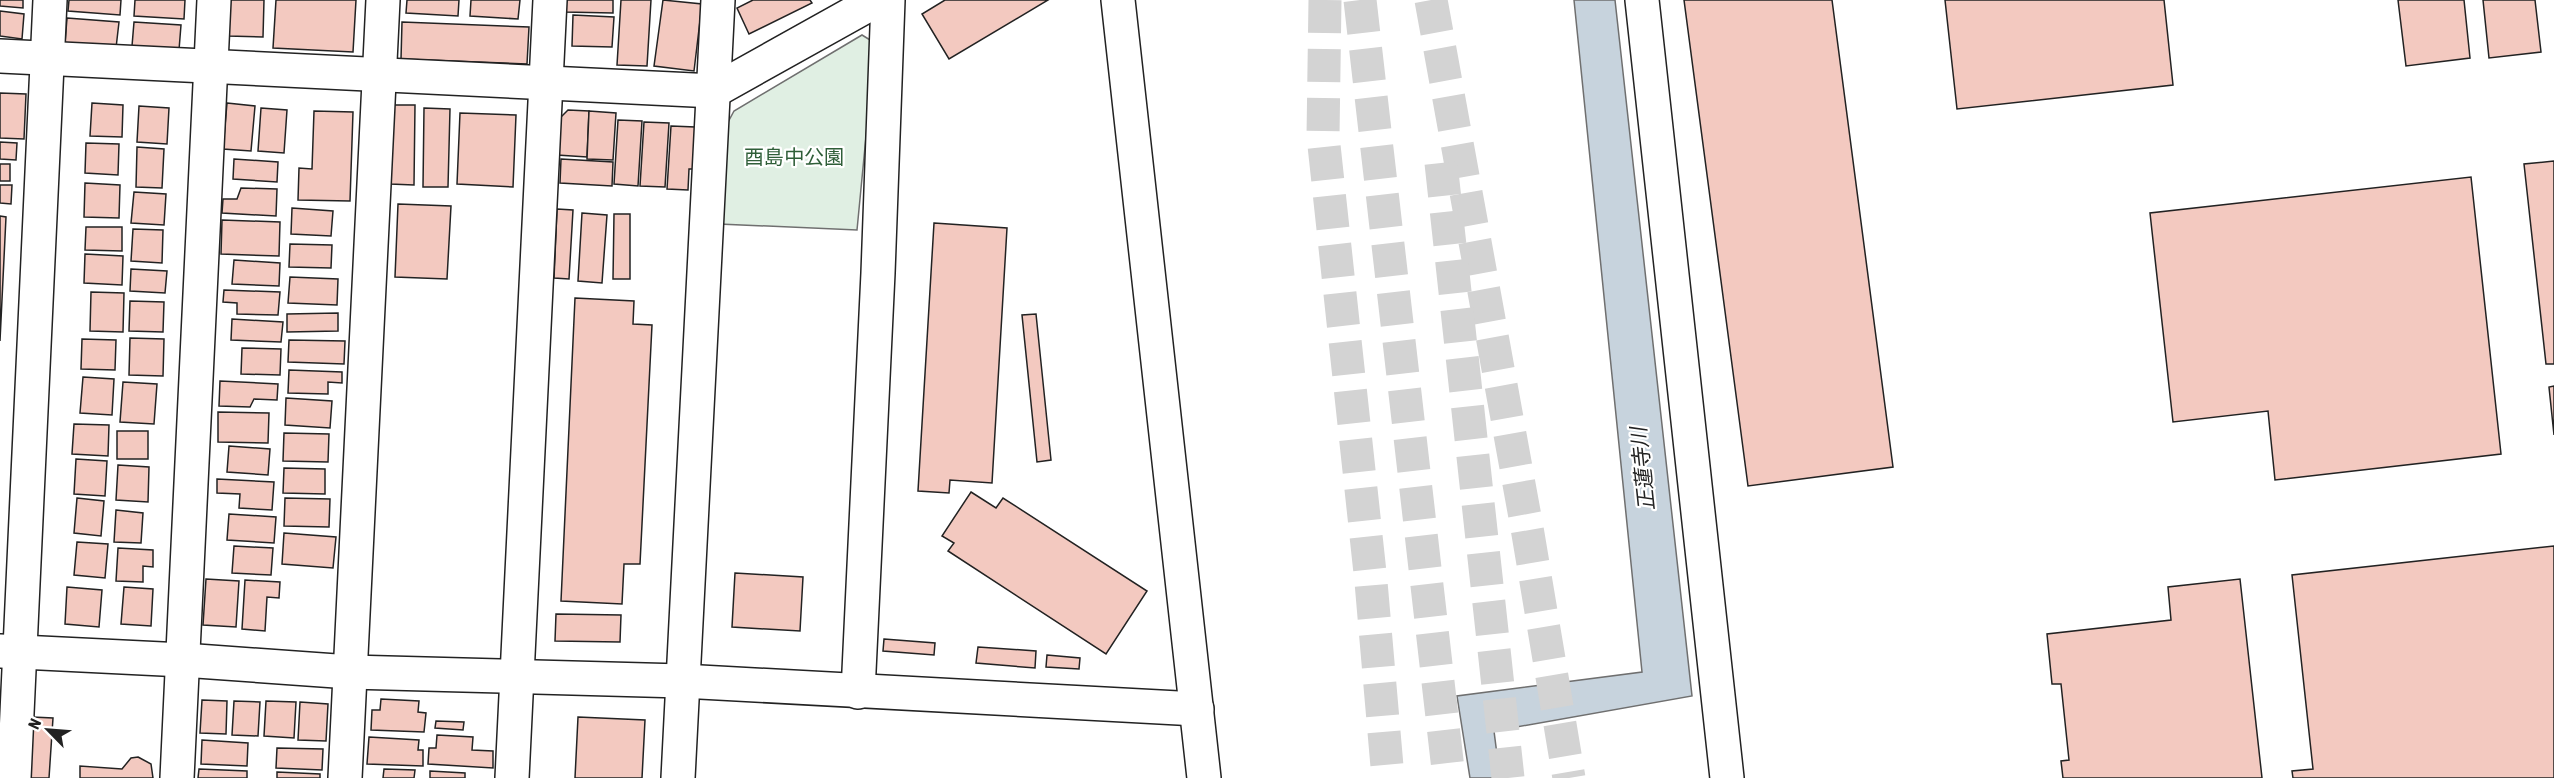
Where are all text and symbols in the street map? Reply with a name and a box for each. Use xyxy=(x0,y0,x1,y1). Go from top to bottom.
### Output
park label: 酉島中公園 xyxy=(744,145,844,168)
water label: 正蓮寺川 xyxy=(1625,424,1658,512)
north arrow xyxy=(18,700,78,760)
text: N xyxy=(24,716,45,732)

